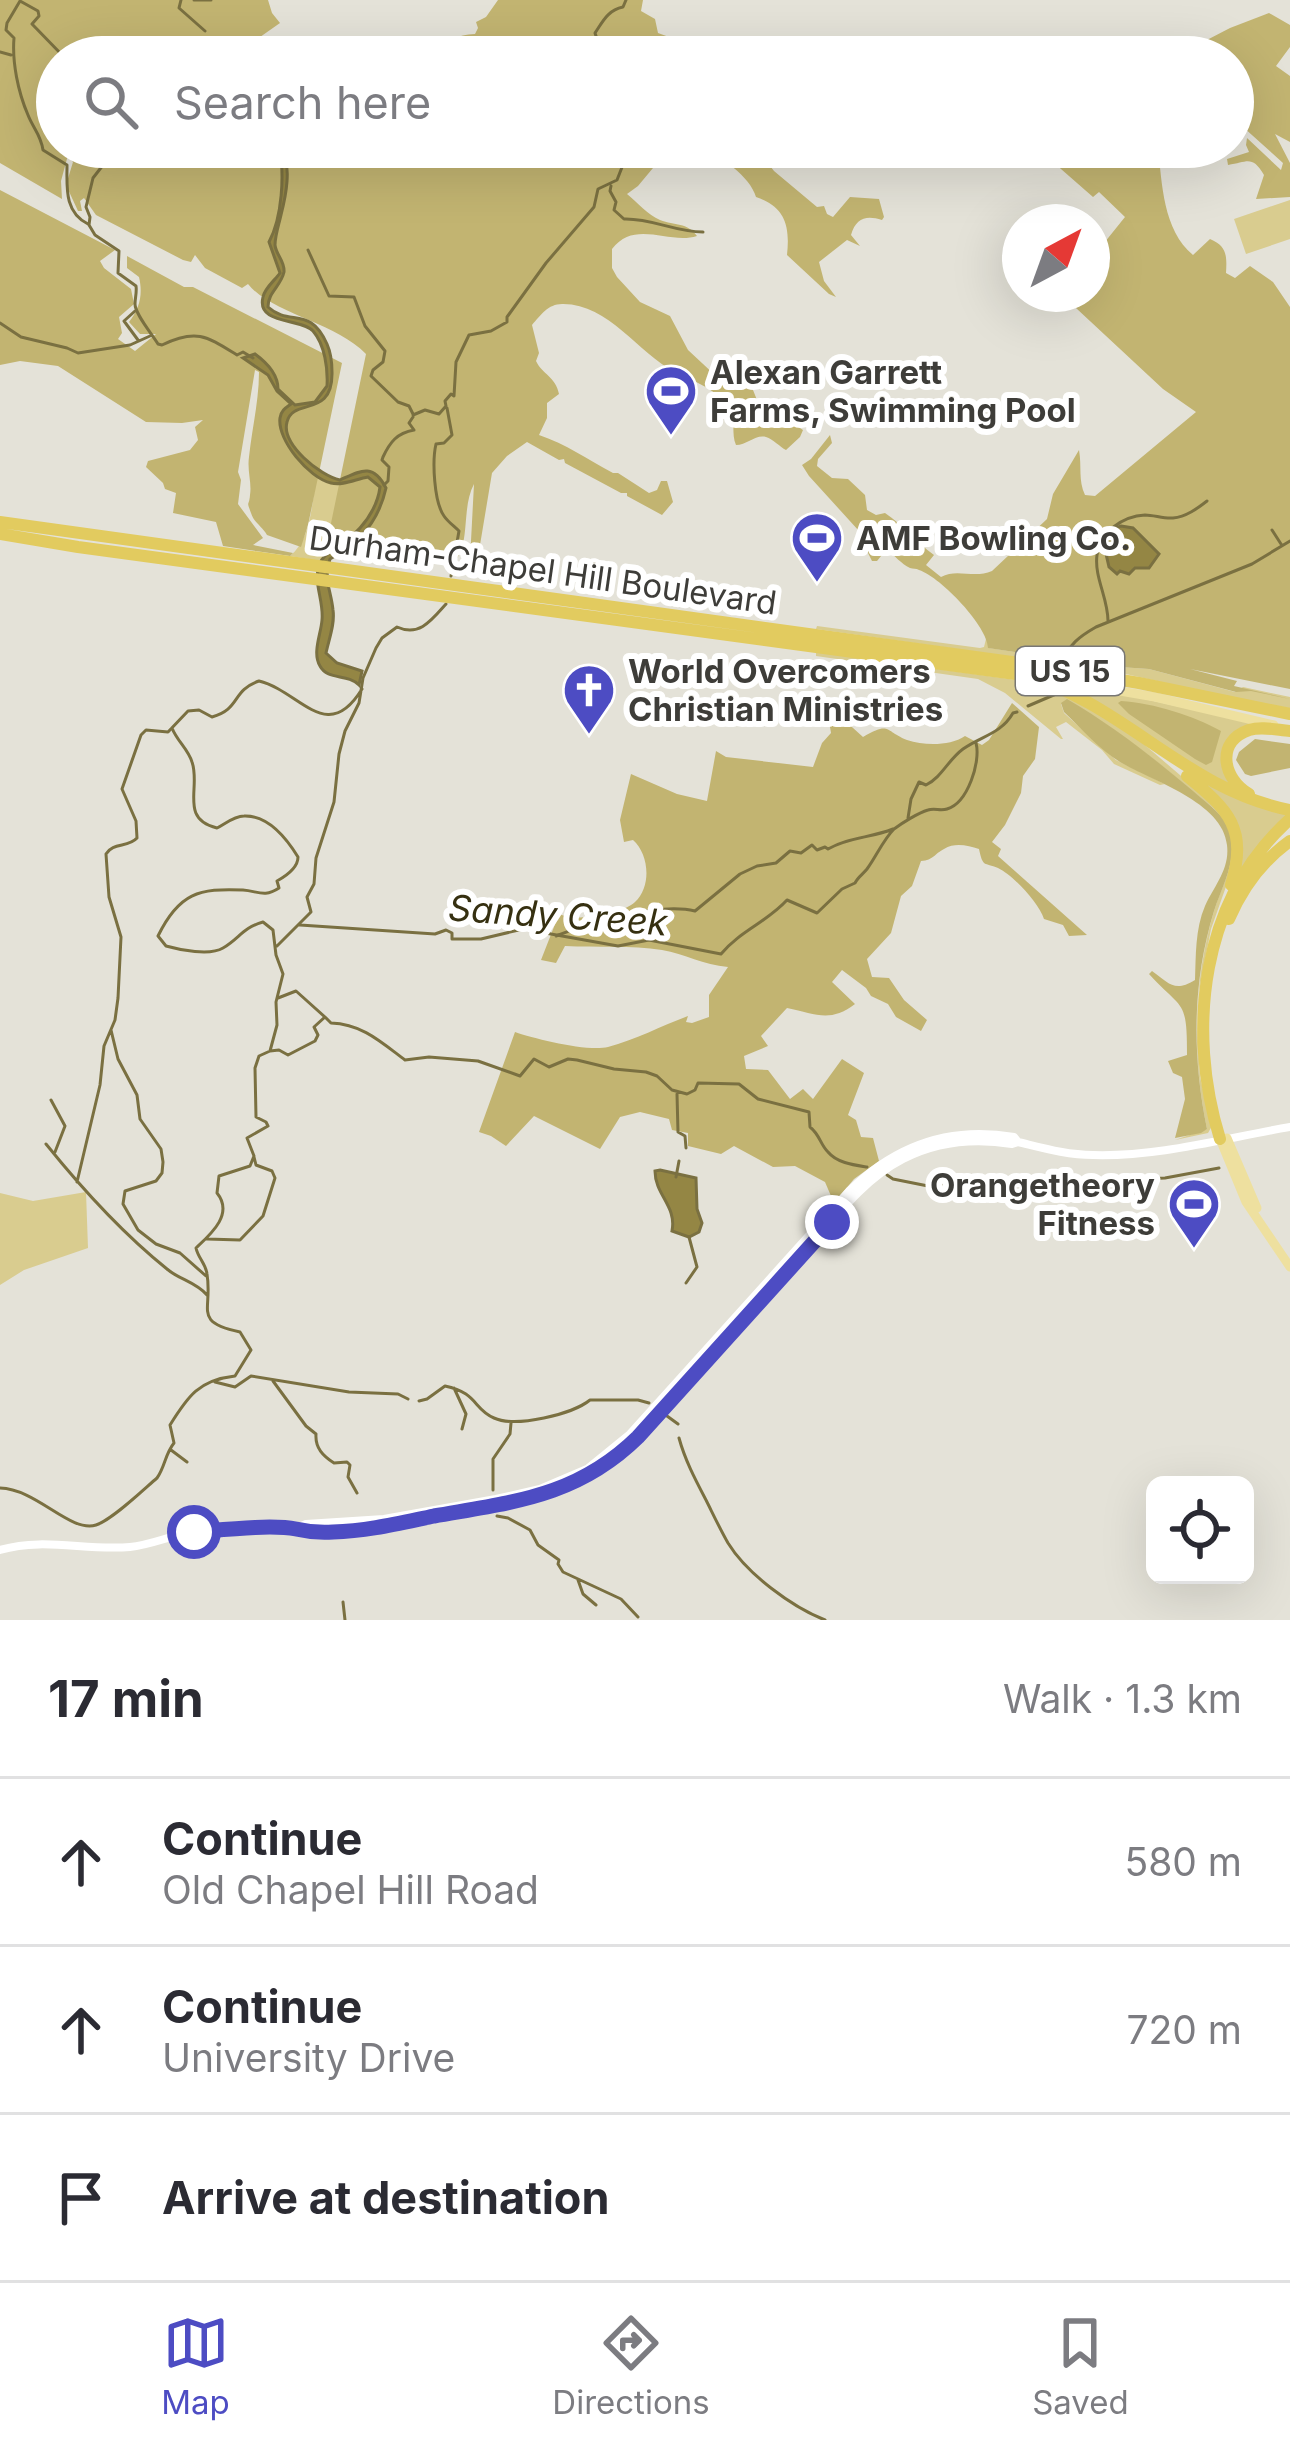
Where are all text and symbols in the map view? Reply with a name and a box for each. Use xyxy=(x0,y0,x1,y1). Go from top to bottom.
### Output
search box xyxy=(36,36,1254,168)
icon: search xyxy=(78,69,144,135)
text: Search here xyxy=(174,75,431,130)
north arrow xyxy=(1002,204,1110,312)
place label: Alexan Garrett Farms, Swimming Pool xyxy=(710,352,1076,430)
sports icon: Alexan Garrett Farms, Swimming Pool xyxy=(643,363,699,437)
sports icon: AMF Bowling Co. xyxy=(789,510,845,584)
street label: Durham-Chapel Hill Boulevard xyxy=(307,517,779,623)
place label: AMF Bowling Co. xyxy=(856,518,1131,558)
road number: US 15 xyxy=(1016,647,1124,695)
place label: World Overcomers Christian Ministries xyxy=(628,651,943,729)
church icon: World Overcomers Christian Ministries xyxy=(561,662,617,736)
water label: Sandy Creek xyxy=(447,885,670,945)
place label: Orangetheory Fitness xyxy=(930,1165,1155,1243)
sports icon: Orangetheory Fitness xyxy=(1166,1176,1222,1250)
route end xyxy=(805,1195,859,1249)
map controls xyxy=(1146,1476,1254,1584)
button: locate xyxy=(1146,1476,1254,1584)
route start xyxy=(167,1505,221,1559)
text: 17 min xyxy=(48,1668,204,1729)
text: Walk · 1.3 km xyxy=(1003,1675,1242,1722)
text: Continue xyxy=(162,1811,362,1866)
icon: ahead xyxy=(48,1829,114,1895)
text: 580 m xyxy=(1124,1838,1242,1885)
text: Old Chapel Hill Road xyxy=(162,1866,539,1913)
text: Continue xyxy=(162,1979,362,2034)
icon: ahead xyxy=(48,1997,114,2063)
text: 720 m xyxy=(1126,2006,1242,2053)
text: University Drive xyxy=(162,2034,455,2081)
icon: arrive xyxy=(48,2165,114,2231)
text: Arrive at destination xyxy=(162,2170,609,2225)
tab: Map xyxy=(161,2310,230,2422)
tab: Directions xyxy=(552,2310,710,2422)
tab: Saved xyxy=(1032,2310,1129,2422)

